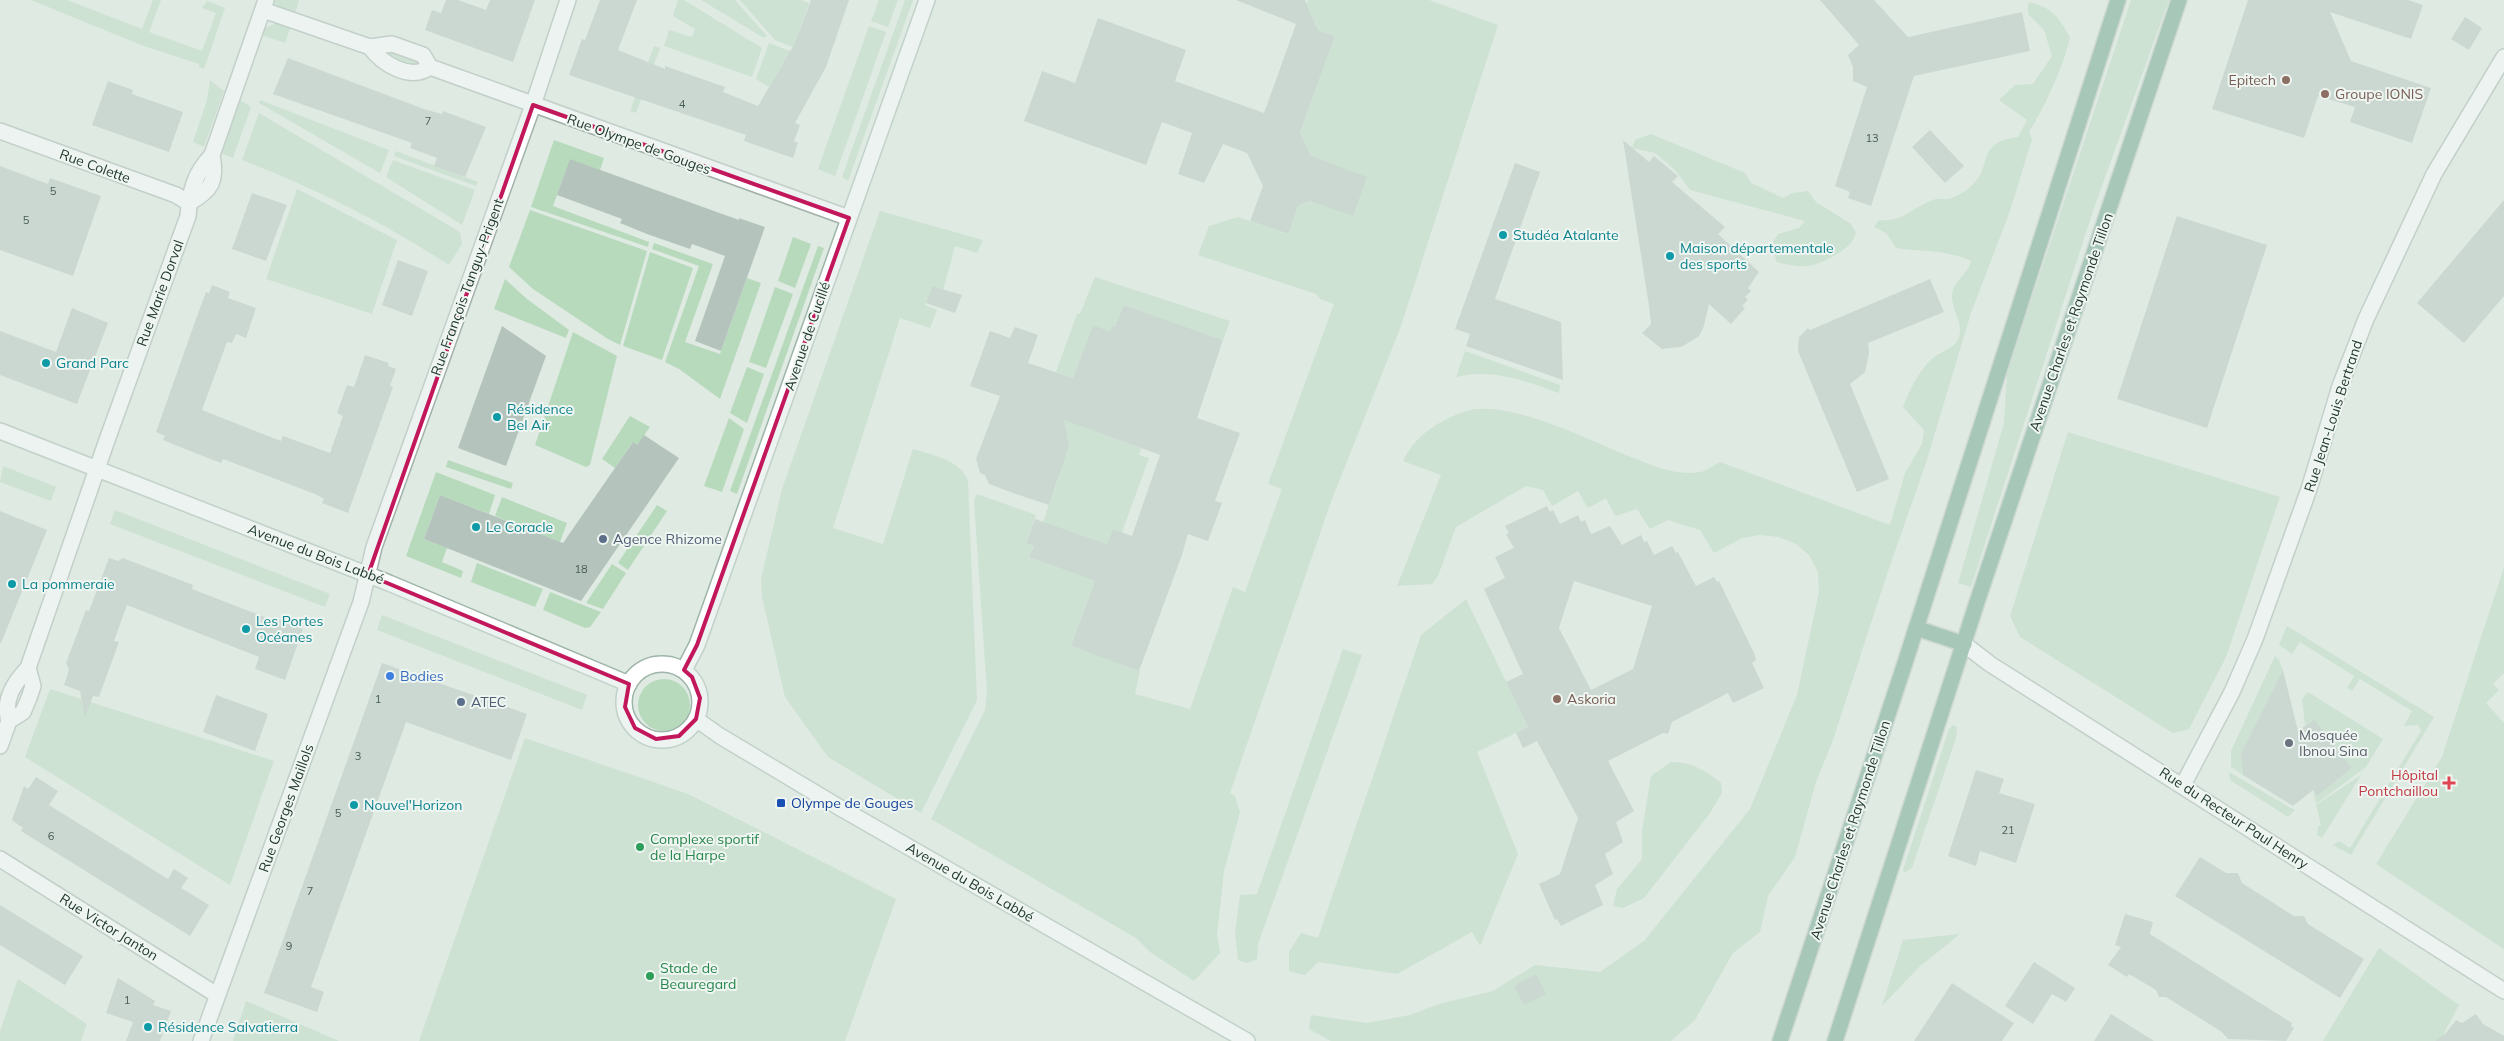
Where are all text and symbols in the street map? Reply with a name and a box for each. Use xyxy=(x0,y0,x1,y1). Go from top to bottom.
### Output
place label: Epitech xyxy=(2228,71,2276,89)
marker: Epitech xyxy=(2280,74,2292,86)
place label: Groupe IONIS xyxy=(2335,85,2423,103)
marker: Groupe IONIS xyxy=(2319,88,2331,100)
house number: 4 xyxy=(679,97,686,111)
street label: Rue Olympe de Gouges xyxy=(565,110,713,178)
house number: 7 xyxy=(425,114,431,128)
house number: 13 xyxy=(1865,131,1879,145)
street label: Rue Colette xyxy=(57,145,133,187)
house number: 5 xyxy=(50,184,57,198)
street label: Rue François Tanguy-Prigent xyxy=(427,196,508,378)
street label: Avenue Charles et Raymonde Tillon xyxy=(2025,211,2117,433)
house number: 5 xyxy=(23,213,30,227)
place label: Studéa Atalante xyxy=(1513,226,1619,244)
marker: Studéa Atalante xyxy=(1497,229,1509,241)
street label: Rue Marie Dorval xyxy=(132,237,188,349)
place label: Maison départementale des sports xyxy=(1680,239,1834,273)
marker: Maison départementale des sports xyxy=(1664,250,1676,262)
street label: Avenue de Cucillé xyxy=(780,279,834,393)
street label: Rue Jean-Louis Bertrand xyxy=(2300,338,2366,494)
place label: Grand Parc xyxy=(56,354,129,372)
marker: Grand Parc xyxy=(40,357,52,369)
place label: Résidence Bel Air xyxy=(507,400,573,434)
marker: Résidence Bel Air xyxy=(491,411,503,423)
place label: Le Coracle xyxy=(486,518,553,536)
street label: Avenue du Bois Labbé xyxy=(245,520,387,588)
marker: Le Coracle xyxy=(470,521,482,533)
place label: Agence Rhizome xyxy=(613,530,722,548)
marker: Agence Rhizome xyxy=(597,533,609,545)
house number: 18 xyxy=(574,562,588,576)
place label: La pommeraie xyxy=(22,575,115,593)
marker: La pommeraie xyxy=(6,578,18,590)
place label: Les Portes Océanes xyxy=(256,612,323,646)
marker: Les Portes Océanes xyxy=(240,623,252,635)
place label: Bodies xyxy=(400,667,444,685)
marker: Bodies xyxy=(384,670,396,682)
place label: Askoria xyxy=(1567,690,1616,708)
house number: 1 xyxy=(375,692,381,706)
place label: ATEC xyxy=(471,693,506,711)
marker: Askoria xyxy=(1551,693,1563,705)
marker: ATEC xyxy=(455,696,467,708)
street label: Avenue Charles et Raymonde Tillon xyxy=(1806,718,1894,942)
place label: Mosquée Ibnou Sina xyxy=(2299,726,2368,760)
marker: Mosquée Ibnou Sina xyxy=(2283,737,2295,749)
street label: Rue Georges Maillols xyxy=(254,741,318,875)
house number: 3 xyxy=(355,749,361,763)
street label: Rue du Recteur Paul Henry xyxy=(2156,763,2312,873)
place label: Hôpital Pontchaillou xyxy=(2359,766,2438,800)
marker: Hôpital Pontchaillou xyxy=(2442,776,2456,790)
place label: Olympe de Gouges xyxy=(791,794,914,812)
place label: Nouvel'Horizon xyxy=(364,796,462,814)
marker: Olympe de Gouges xyxy=(775,797,787,809)
marker: Nouvel'Horizon xyxy=(348,799,360,811)
house number: 5 xyxy=(335,806,342,820)
house number: 21 xyxy=(2001,823,2015,837)
house number: 6 xyxy=(48,829,55,843)
place label: Complexe sportif de la Harpe xyxy=(650,830,759,864)
street label: Avenue du Bois Labbé xyxy=(903,838,1037,926)
marker: Complexe sportif de la Harpe xyxy=(634,841,646,853)
house number: 7 xyxy=(307,884,313,898)
street label: Rue Victor Janton xyxy=(56,889,162,965)
house number: 9 xyxy=(286,939,292,953)
place label: Stade de Beauregard xyxy=(660,959,736,993)
marker: Stade de Beauregard xyxy=(644,970,656,982)
house number: 1 xyxy=(124,993,130,1007)
place label: Résidence Salvatierra xyxy=(158,1018,298,1036)
marker: Résidence Salvatierra xyxy=(142,1021,154,1033)

